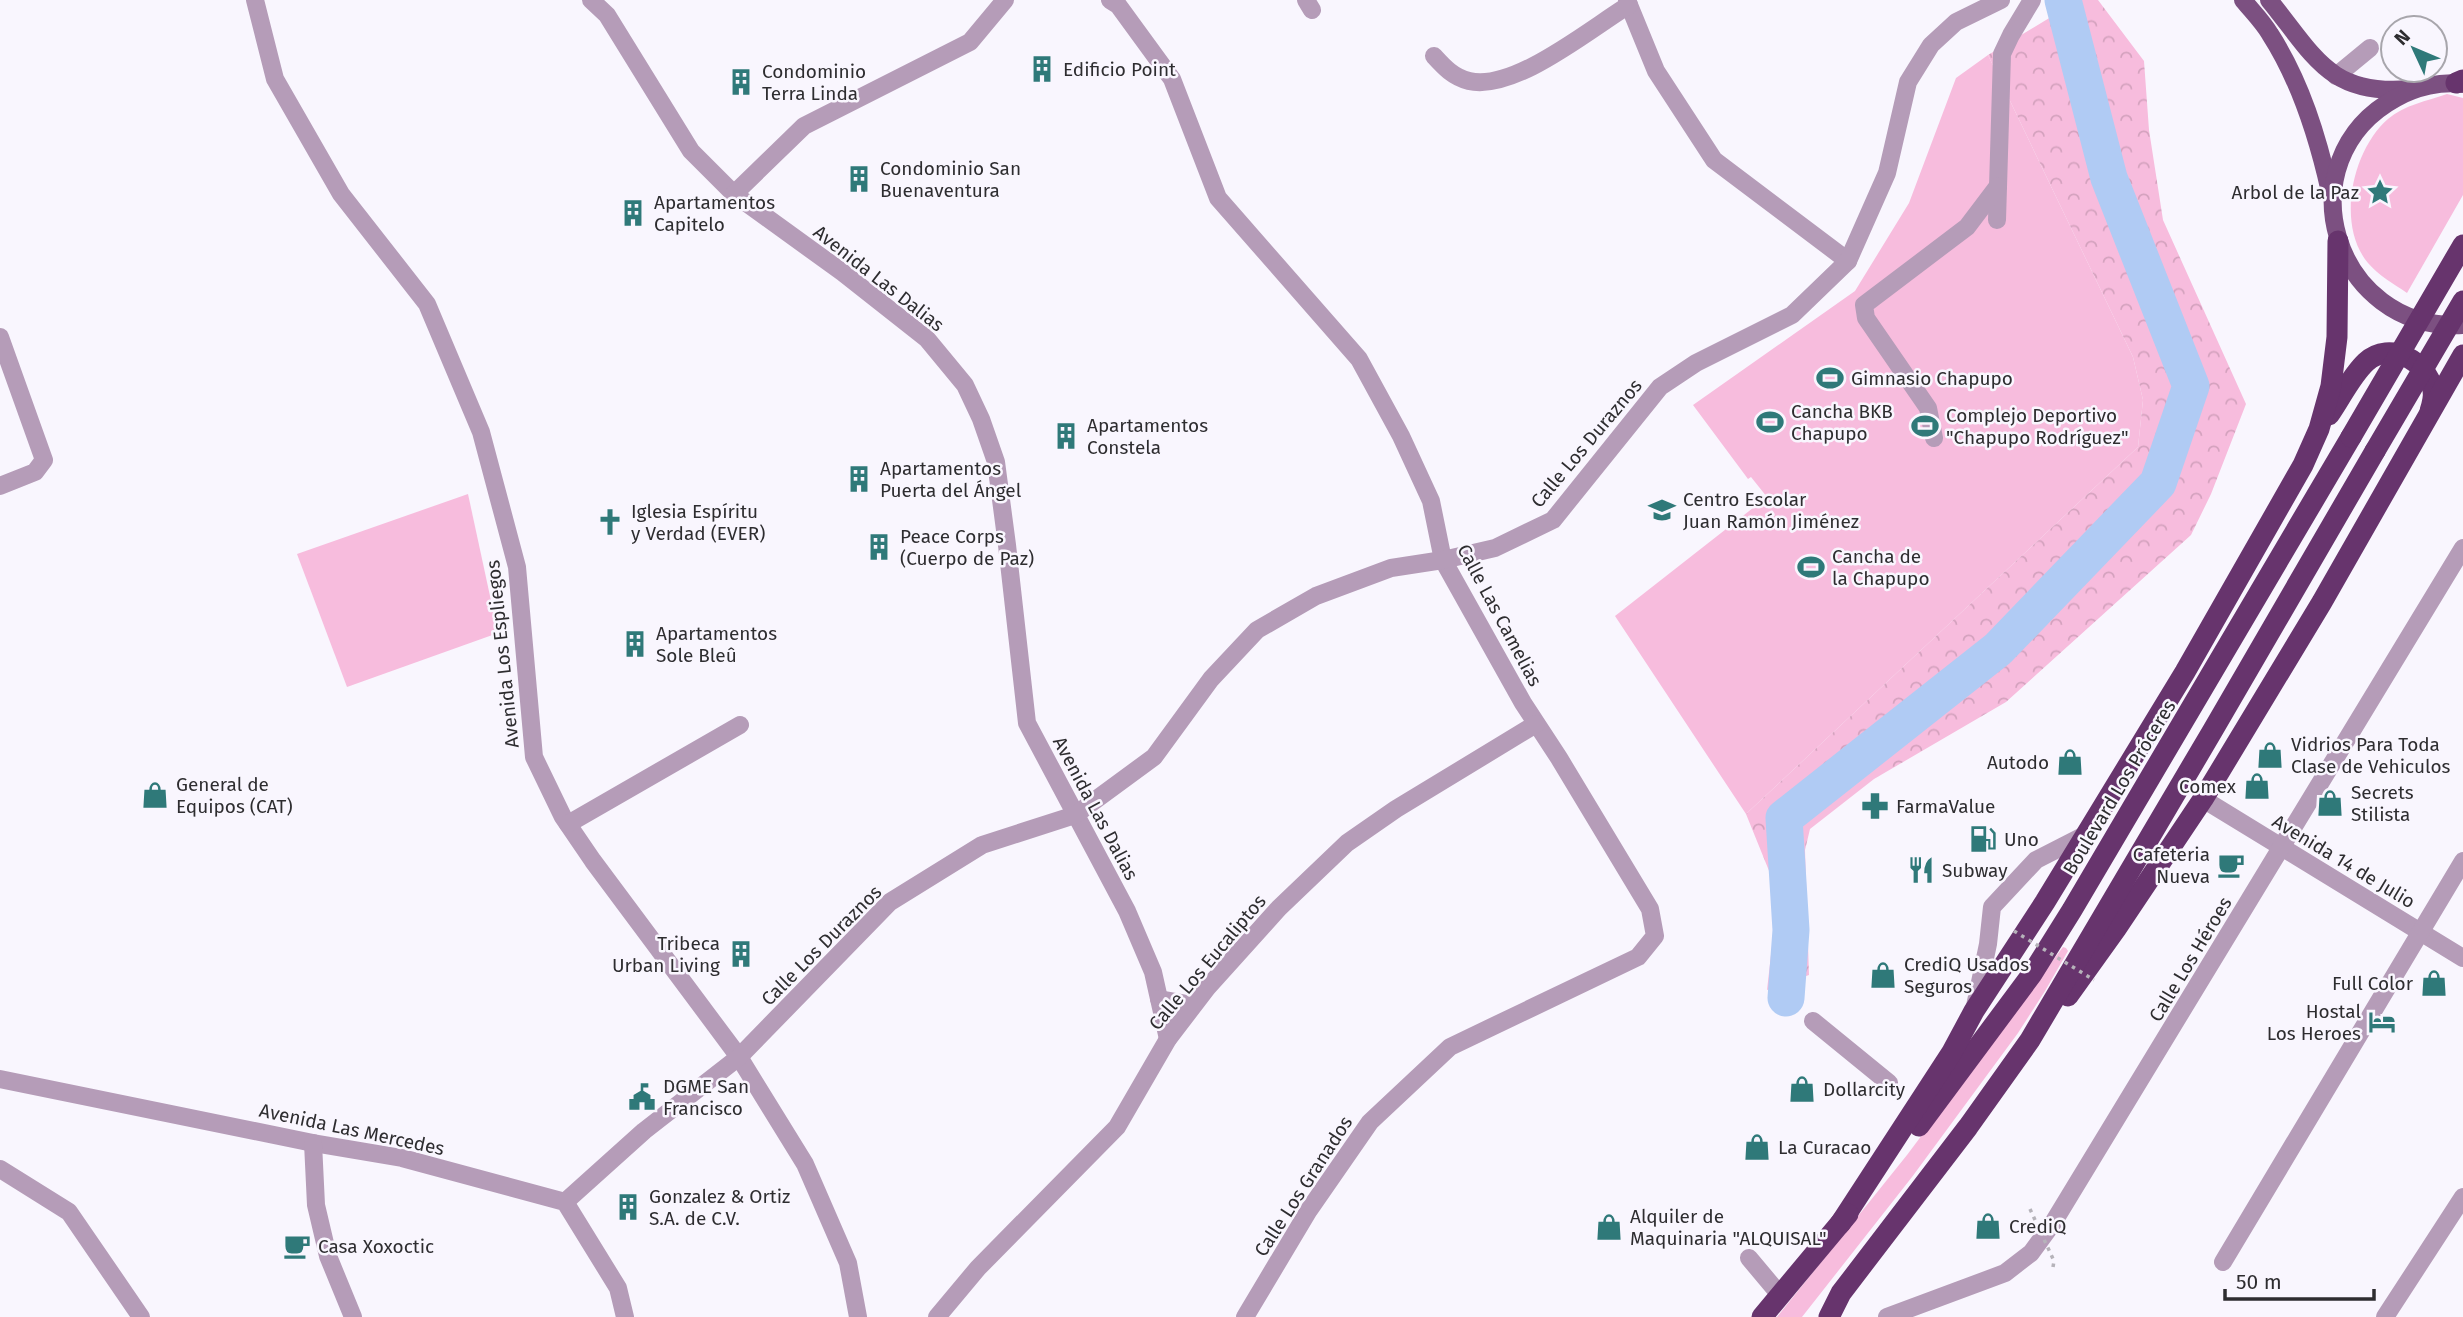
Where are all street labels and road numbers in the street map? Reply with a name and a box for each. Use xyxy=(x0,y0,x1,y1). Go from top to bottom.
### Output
street label: Avenida Las Dalias xyxy=(809,220,949,337)
street label: Calle Los Duraznos xyxy=(1526,374,1647,512)
street label: Calle Las Camelias xyxy=(1452,540,1547,690)
street label: Avenida Los Espliegos xyxy=(481,559,524,749)
street label: Boulevard Los Próceres xyxy=(2058,696,2181,879)
street label: Avenida Las Dalias xyxy=(1048,733,1143,884)
street label: Avenida 14 de Julio xyxy=(2268,810,2419,913)
street label: Calle Los Duraznos xyxy=(756,880,886,1010)
street label: Calle Los Eucaliptos xyxy=(1144,890,1271,1035)
street label: Calle Los Héroes xyxy=(2144,893,2237,1026)
street label: Avenida Las Mercedes xyxy=(257,1099,447,1160)
street label: Calle Los Granados xyxy=(1249,1112,1357,1261)

